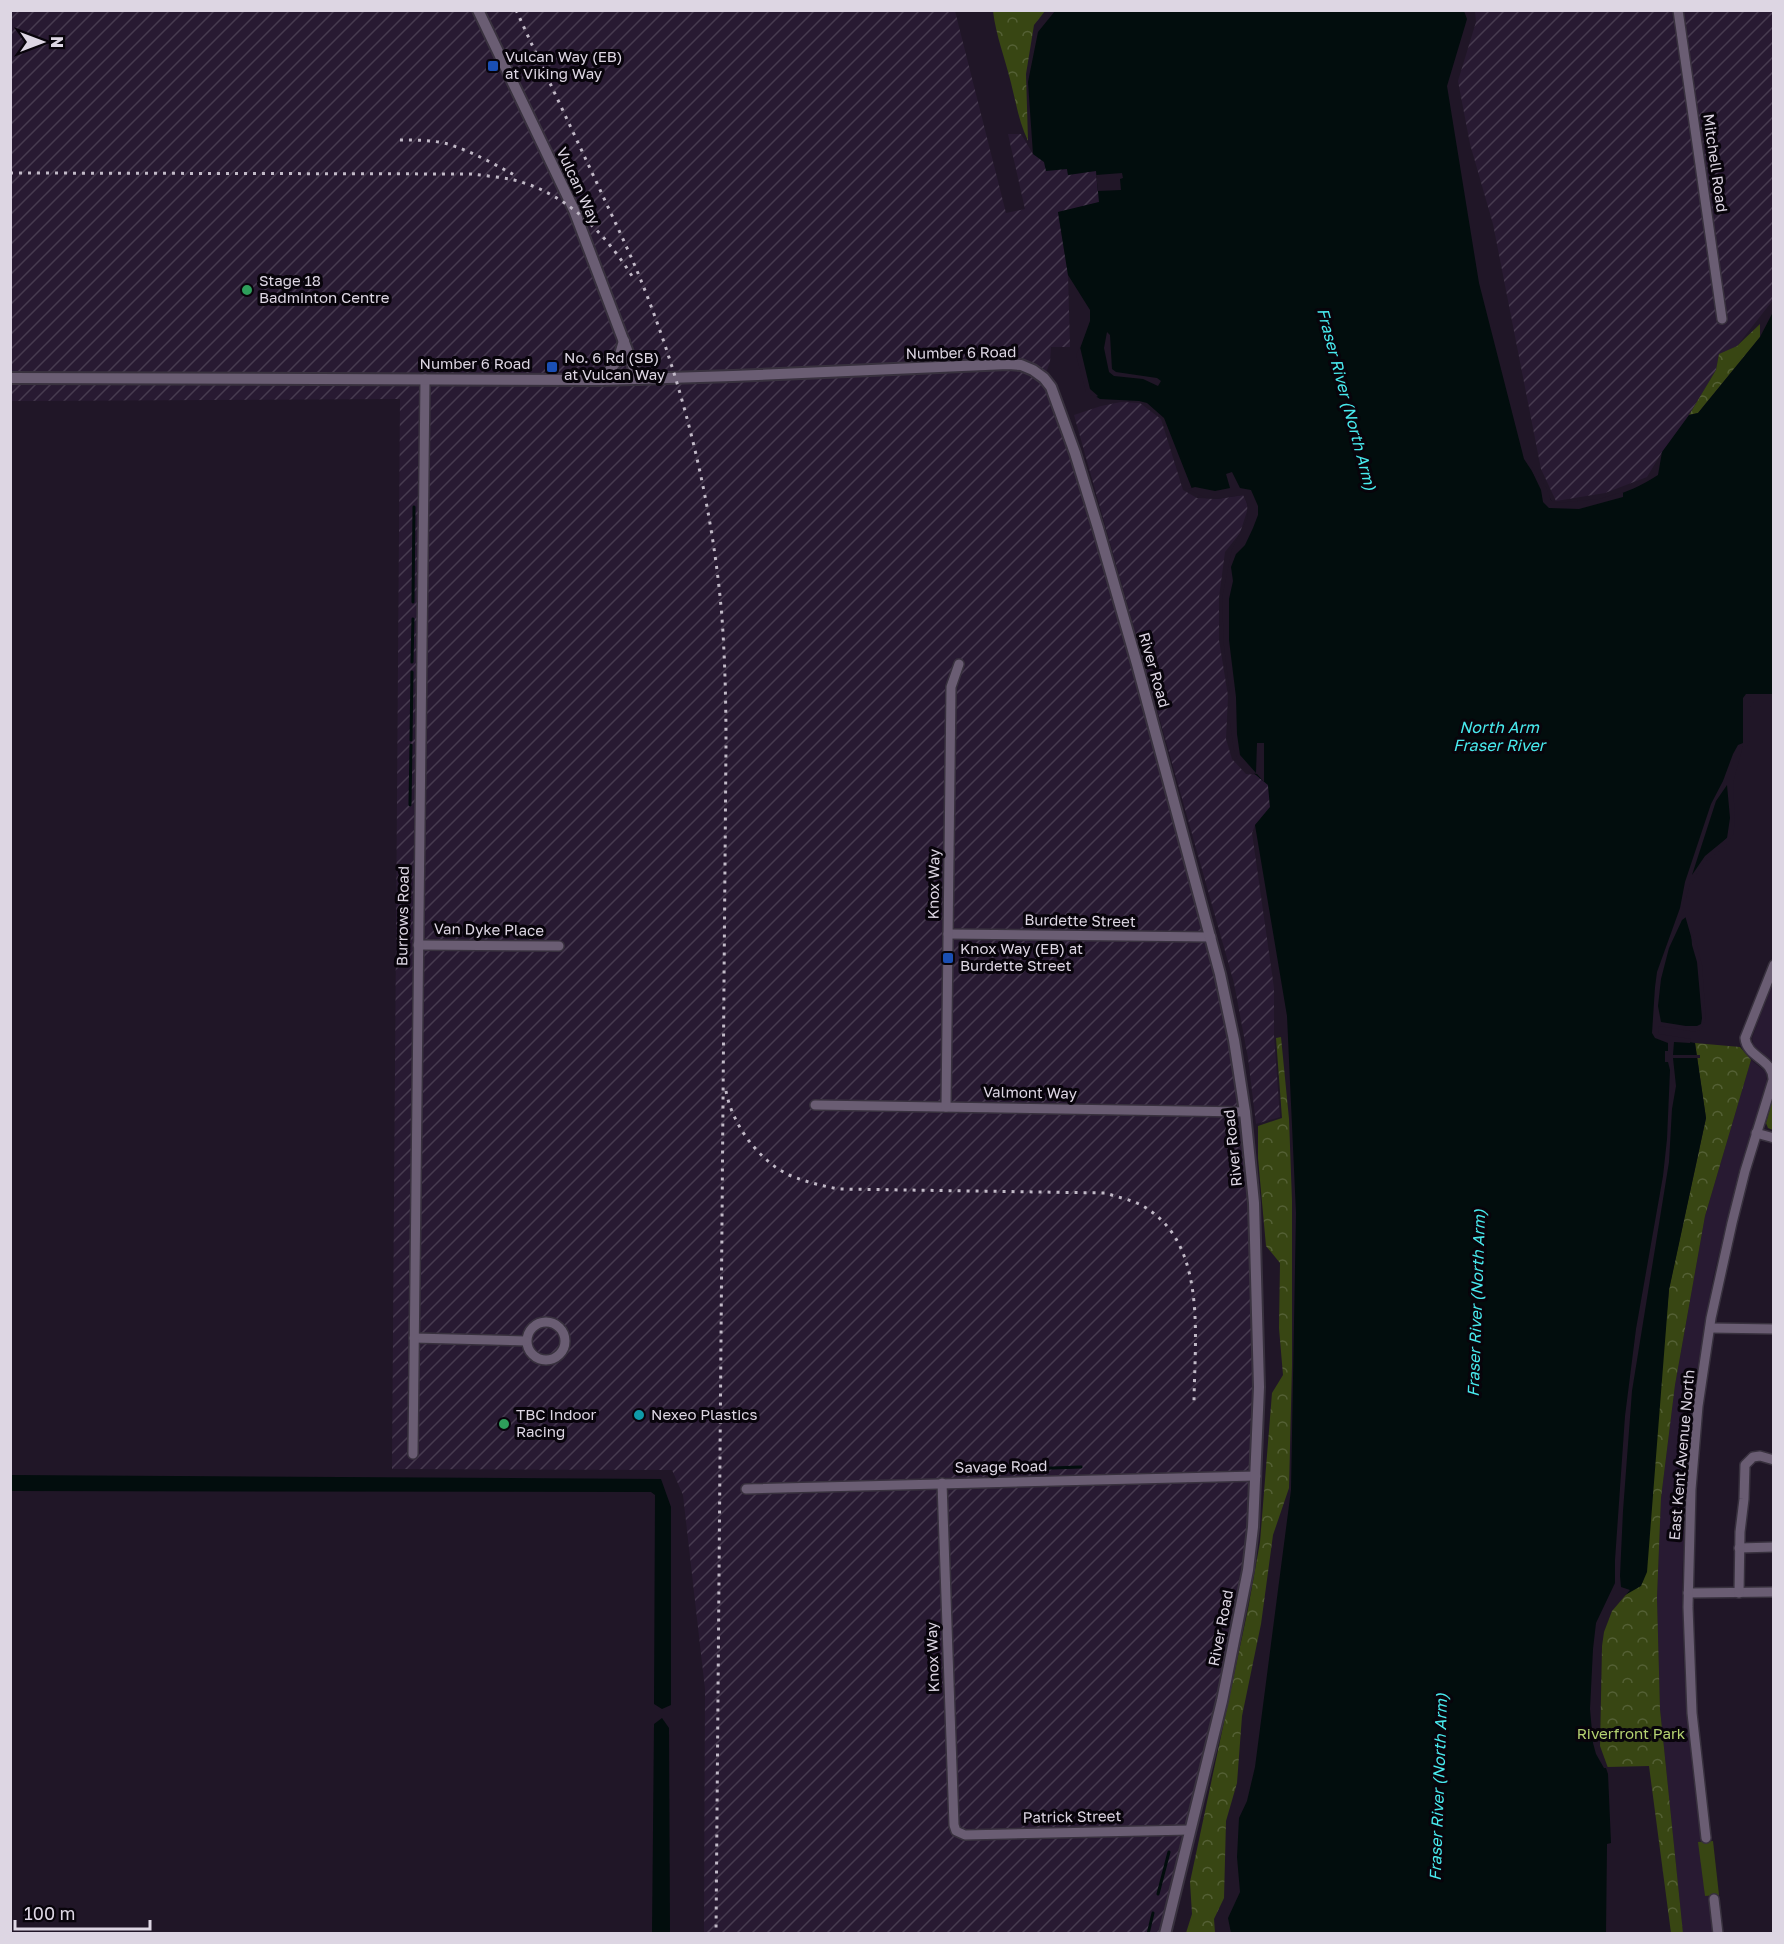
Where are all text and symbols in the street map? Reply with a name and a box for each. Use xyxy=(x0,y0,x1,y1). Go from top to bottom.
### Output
north arrow xyxy=(12,12,72,72)
text: N xyxy=(47,36,67,48)
place label: Vulcan Way (EB) at Viking Way xyxy=(505,47,623,82)
marker: Vulcan Way (EB) at Viking Way xyxy=(486,59,500,73)
street label: Mitchell Road xyxy=(1700,113,1732,213)
street label: Vulcan Way xyxy=(553,144,605,228)
place label: Stage 18 Badminton Centre xyxy=(259,271,390,306)
marker: Stage 18 Badminton Centre xyxy=(240,283,254,297)
water label: Fraser River (North Arm) xyxy=(1313,306,1381,493)
street label: Number 6 Road xyxy=(905,342,1017,362)
place label: No. 6 Rd (SB) at Vulcan Way xyxy=(564,348,666,383)
street label: Number 6 Road xyxy=(420,354,530,372)
marker: No. 6 Rd (SB) at Vulcan Way xyxy=(545,360,559,374)
street label: River Road xyxy=(1136,630,1174,709)
water label: North Arm Fraser River xyxy=(1453,717,1548,755)
street label: Knox Way xyxy=(923,848,943,919)
street label: Burrows Road xyxy=(392,866,412,966)
street label: Burdette Street xyxy=(1024,910,1136,930)
street label: Van Dyke Place xyxy=(434,919,545,939)
place label: Knox Way (EB) at Burdette Street xyxy=(960,939,1083,974)
marker: Knox Way (EB) at Burdette Street xyxy=(941,951,955,965)
street label: Valmont Way xyxy=(983,1082,1078,1102)
street label: River Road xyxy=(1219,1109,1245,1188)
water label: Fraser River (North Arm) xyxy=(1463,1208,1489,1397)
street label: East Kent Avenue North xyxy=(1665,1369,1697,1541)
place label: TBC Indoor Racing xyxy=(516,1405,596,1440)
place label: Nexeo Plastics xyxy=(651,1405,757,1423)
marker: Nexeo Plastics xyxy=(632,1408,646,1422)
marker: TBC Indoor Racing xyxy=(497,1417,511,1431)
street label: Savage Road xyxy=(955,1456,1047,1476)
street label: River Road xyxy=(1204,1588,1236,1668)
street label: Knox Way xyxy=(922,1621,942,1693)
water label: Fraser River (North Arm) xyxy=(1425,1692,1451,1881)
park label: Riverfront Park xyxy=(1577,1724,1686,1742)
street label: Patrick Street xyxy=(1022,1806,1121,1826)
scale bar xyxy=(15,1893,150,1931)
text: 100 m xyxy=(24,1902,75,1924)

